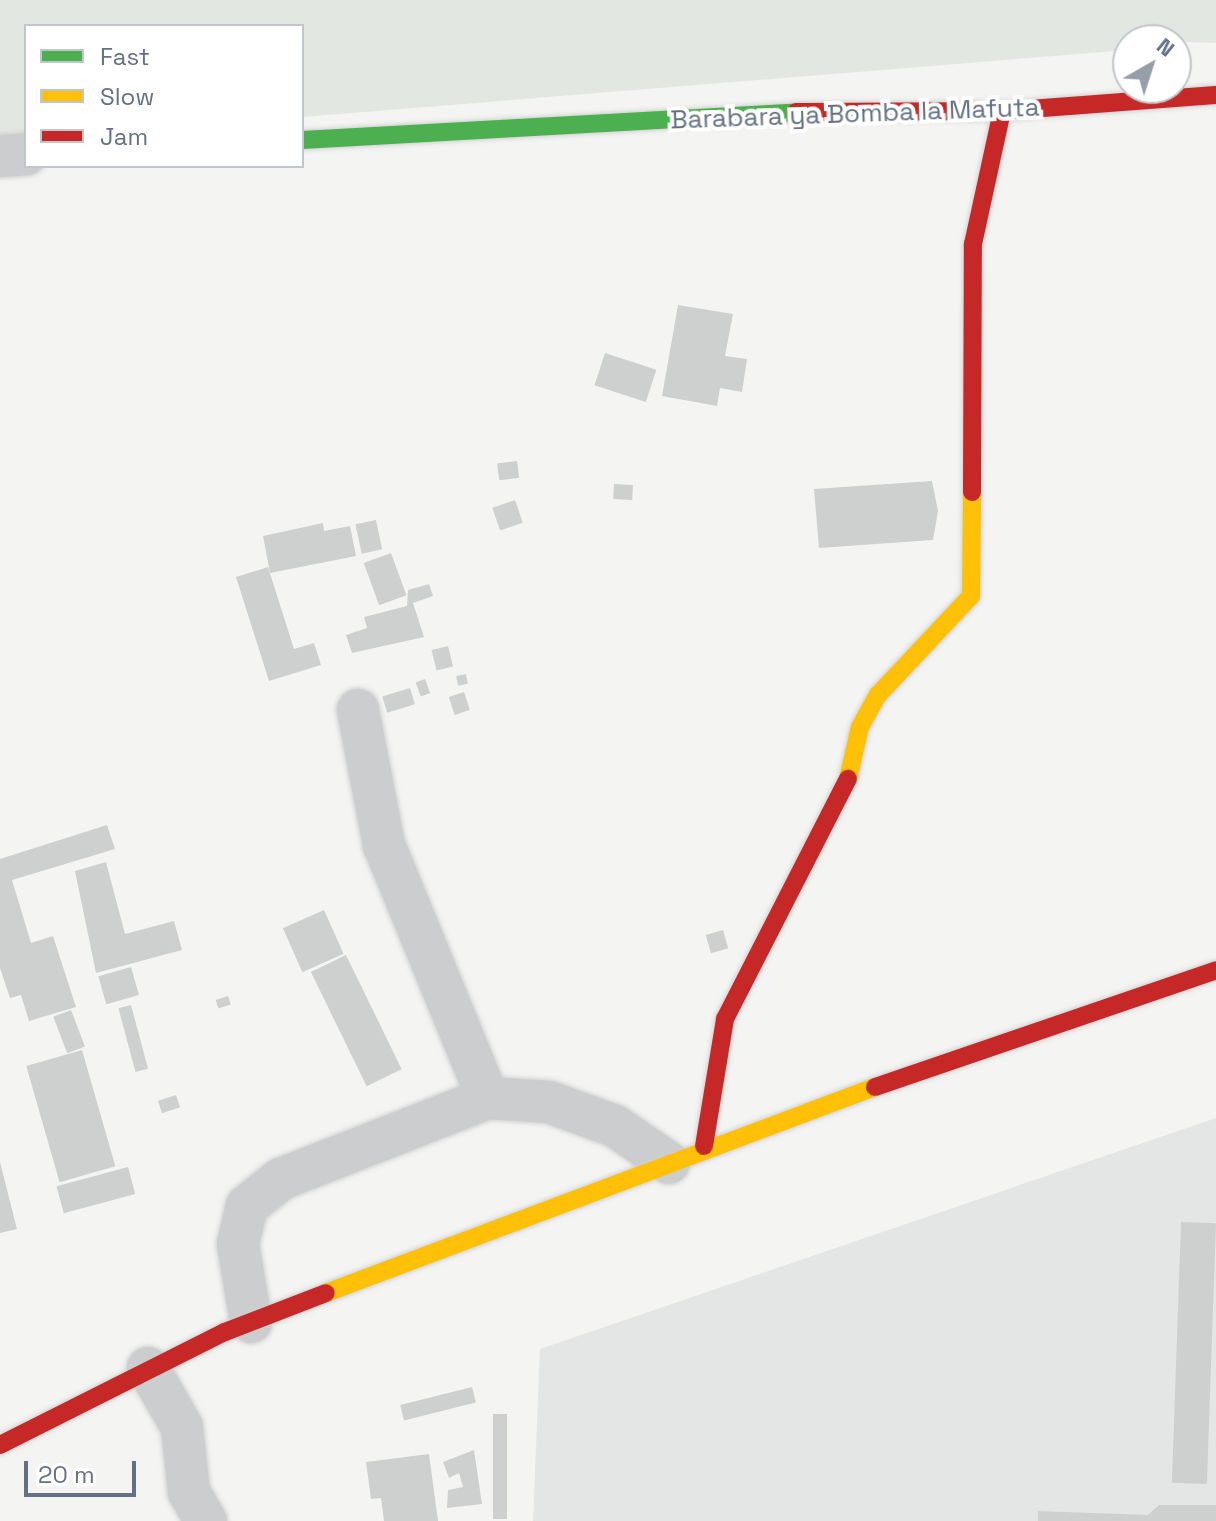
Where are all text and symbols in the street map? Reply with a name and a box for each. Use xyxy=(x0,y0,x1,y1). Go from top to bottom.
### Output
legend xyxy=(24,24,304,168)
north arrow xyxy=(1112,24,1192,104)
text: N xyxy=(1151,31,1180,62)
text: Fast xyxy=(100,41,150,72)
text: Slow xyxy=(100,81,154,112)
street label: Barabara ya Bomba la Mafuta xyxy=(670,92,1040,136)
text: Jam xyxy=(100,121,148,152)
scale bar xyxy=(28,1445,140,1495)
text: 20 m xyxy=(38,1459,95,1490)

